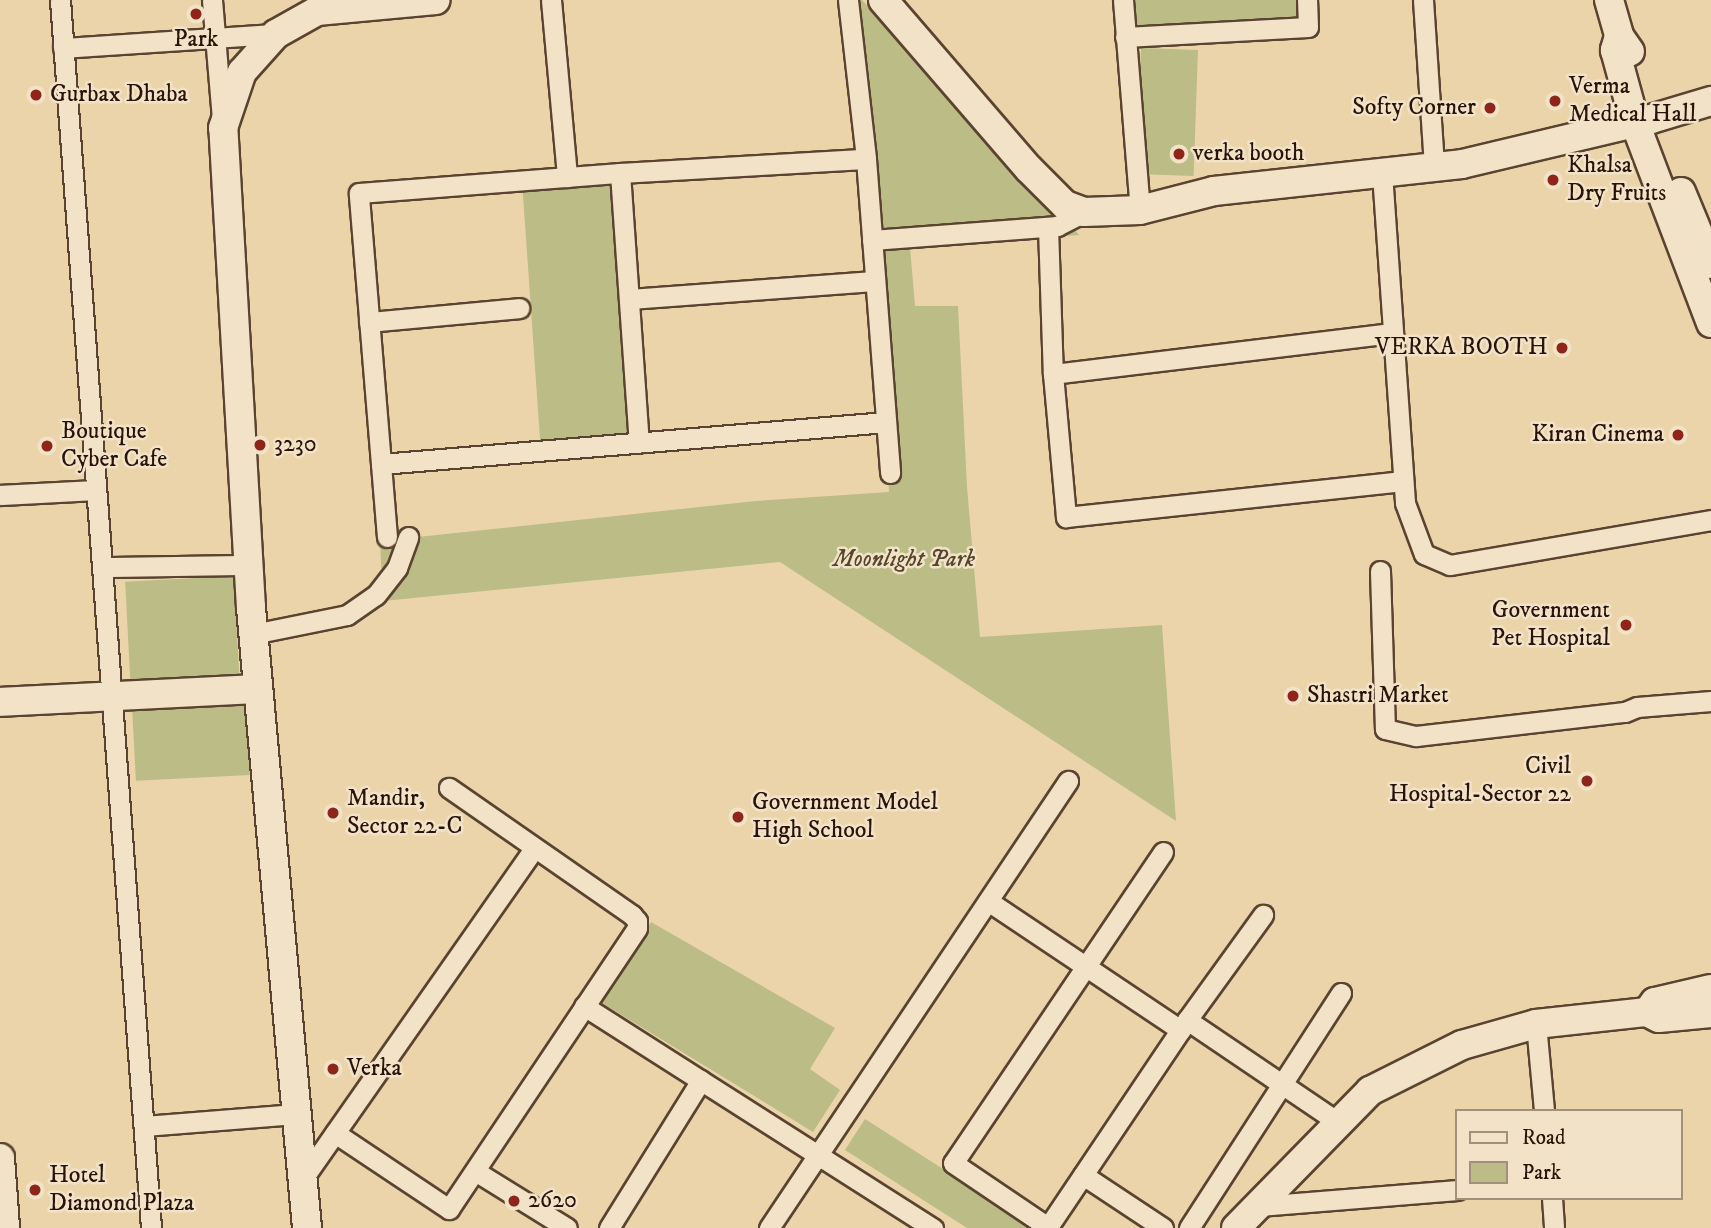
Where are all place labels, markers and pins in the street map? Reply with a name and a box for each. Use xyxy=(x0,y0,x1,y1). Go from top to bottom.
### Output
marker: Park xyxy=(188,6,204,22)
place label: Park xyxy=(174,26,218,54)
place label: Verma Medical Hall xyxy=(1569,73,1696,129)
place label: Gurbax Dhaba xyxy=(50,81,188,109)
marker: Gurbax Dhaba xyxy=(28,87,44,103)
marker: Verma Medical Hall xyxy=(1547,93,1563,109)
place label: Softy Corner xyxy=(1352,94,1476,122)
marker: Softy Corner xyxy=(1482,100,1498,116)
place label: verka booth xyxy=(1193,140,1304,168)
marker: verka booth xyxy=(1171,146,1187,162)
place label: Khalsa Dry Fruits xyxy=(1567,152,1666,208)
marker: Khalsa Dry Fruits xyxy=(1545,172,1561,188)
place label: VERKA BOOTH xyxy=(1375,334,1548,362)
marker: VERKA BOOTH xyxy=(1554,340,1570,356)
place label: Boutique Cyber Cafe xyxy=(61,418,167,474)
place label: Kiran Cinema xyxy=(1531,421,1664,449)
marker: Kiran Cinema xyxy=(1670,427,1686,443)
place label: 3230 xyxy=(274,431,317,459)
marker: 3230 xyxy=(252,437,268,453)
marker: Boutique Cyber Cafe xyxy=(39,438,55,454)
place label: Government Pet Hospital xyxy=(1491,597,1610,653)
marker: Government Pet Hospital xyxy=(1616,615,1636,635)
place label: Shastri Market xyxy=(1307,682,1449,710)
marker: Shastri Market xyxy=(1285,688,1301,704)
place label: Civil Hospital-Sector 22 xyxy=(1389,753,1571,809)
marker: Civil Hospital-Sector 22 xyxy=(1577,771,1597,791)
place label: Mandir, Sector 22-C xyxy=(347,785,462,841)
place label: Government Model High School xyxy=(752,789,938,845)
marker: Mandir, Sector 22-C xyxy=(325,805,341,821)
marker: Government Model High School xyxy=(730,809,746,825)
place label: Verka xyxy=(347,1055,402,1083)
marker: Verka xyxy=(325,1061,341,1077)
place label: Hotel Diamond Plaza xyxy=(49,1162,194,1218)
marker: Hotel Diamond Plaza xyxy=(27,1182,43,1198)
place label: 2620 xyxy=(528,1187,577,1215)
marker: 2620 xyxy=(506,1193,522,1209)

